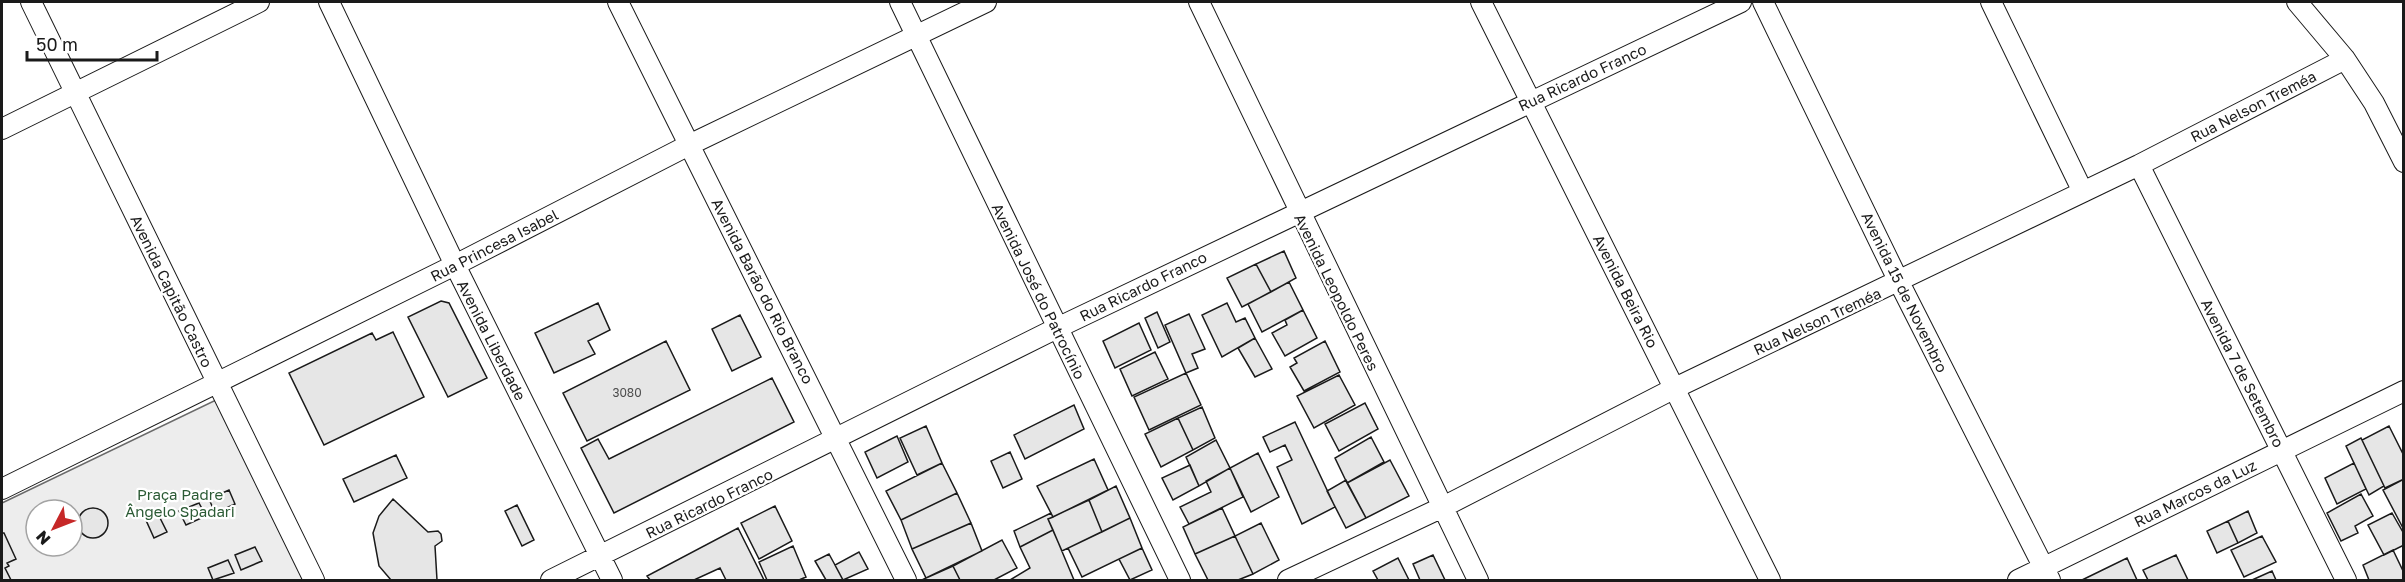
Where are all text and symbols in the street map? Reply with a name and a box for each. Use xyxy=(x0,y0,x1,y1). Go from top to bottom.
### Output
scale bar xyxy=(27,24,158,62)
text: 50 m xyxy=(36,33,78,55)
street label: Rua Ricardo Franco xyxy=(1515,39,1649,115)
street label: Rua Nelson Treméa xyxy=(2187,66,2319,146)
street label: Avenida Barão do Rio Branco xyxy=(708,195,818,387)
street label: Avenida José do Patrocínio xyxy=(988,200,1090,382)
street label: Rua Princesa Isabel xyxy=(427,205,561,285)
street label: Avenida 15 de Novembro xyxy=(1858,209,1952,375)
street label: Avenida Leopoldo Peres xyxy=(1291,211,1383,373)
street label: Avenida Capitão Castro xyxy=(127,212,217,370)
street label: Avenida Beira Rio xyxy=(1590,231,1662,351)
street label: Rua Ricardo Franco xyxy=(1076,247,1210,325)
street label: Avenida Liberdade xyxy=(454,277,530,403)
street label: Rua Nelson Treméa xyxy=(1750,284,1884,358)
street label: Avenida 7 de Setembro xyxy=(2198,296,2288,450)
house number: 3080 xyxy=(612,385,642,400)
street label: Rua Marcos da Luz xyxy=(2131,455,2259,530)
street label: Rua Ricardo Franco xyxy=(642,464,776,542)
park label: Praça Padre Ângelo Spadari xyxy=(125,485,235,520)
north arrow xyxy=(24,498,84,558)
text: N xyxy=(31,527,54,549)

